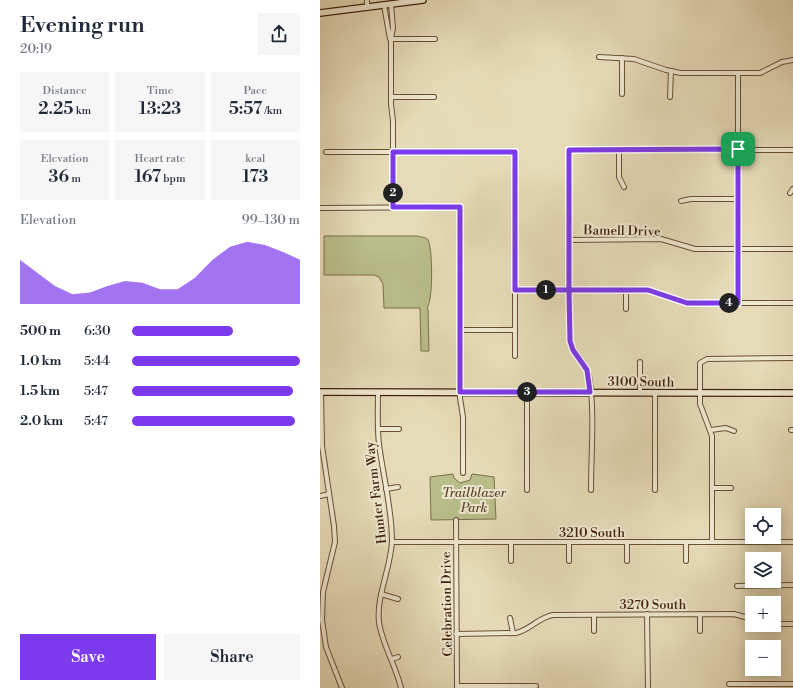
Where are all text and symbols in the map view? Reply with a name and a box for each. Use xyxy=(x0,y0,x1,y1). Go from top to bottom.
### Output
text: Evening run xyxy=(20,12,145,39)
button: share xyxy=(258,13,300,55)
text: 20:19 xyxy=(20,41,52,57)
text: Distance xyxy=(42,84,87,98)
text: Time xyxy=(147,84,173,98)
text: Pace xyxy=(244,84,267,98)
text: 2.25 xyxy=(38,98,73,120)
text: 13:23 xyxy=(139,98,181,120)
text: 5:57 xyxy=(229,98,262,120)
text: km xyxy=(73,104,91,118)
text: /km xyxy=(262,104,282,118)
pin xyxy=(721,132,755,166)
icon: arrive xyxy=(727,138,749,160)
text: Elevation xyxy=(41,152,88,166)
text: Heart rate xyxy=(135,152,185,166)
text: kcal xyxy=(245,152,265,166)
text: 36 xyxy=(48,166,69,188)
text: 167 xyxy=(134,166,161,188)
text: 173 xyxy=(242,166,268,188)
text: m xyxy=(69,172,81,186)
text: bpm xyxy=(161,172,186,186)
pin: 2 xyxy=(383,183,403,203)
text: 2 xyxy=(390,186,396,200)
text: Elevation xyxy=(20,212,76,228)
text: 99–130 m xyxy=(242,212,300,228)
street label: Bamell Drive xyxy=(582,222,661,240)
pin: 1 xyxy=(536,280,556,300)
text: 1 xyxy=(543,283,549,297)
pin: 4 xyxy=(719,293,739,313)
text: 4 xyxy=(725,296,733,310)
text: 500 m xyxy=(20,323,61,339)
text: 6:30 xyxy=(84,323,111,339)
text: 1.0 km xyxy=(20,353,61,369)
text: 5:44 xyxy=(84,353,110,369)
street label: 3100 South xyxy=(608,373,675,391)
pin: 3 xyxy=(517,382,537,402)
text: 1.5 km xyxy=(20,383,60,399)
text: 5:47 xyxy=(84,383,108,399)
text: 3 xyxy=(524,385,530,399)
text: 2.0 km xyxy=(20,413,63,429)
text: 5:47 xyxy=(84,413,108,429)
street label: Hunter Farm Way xyxy=(362,440,390,545)
park label: Trailblazer Park xyxy=(442,485,506,516)
map controls xyxy=(745,508,781,676)
button: locate xyxy=(745,508,781,544)
street label: 3210 South xyxy=(559,525,625,541)
street label: Celebration Drive xyxy=(438,551,456,657)
button: layers xyxy=(745,552,781,588)
button: + xyxy=(745,596,781,632)
street label: 3270 South xyxy=(620,597,687,613)
button: Save xyxy=(20,634,156,680)
button: Share xyxy=(164,634,300,680)
button: − xyxy=(745,640,781,676)

